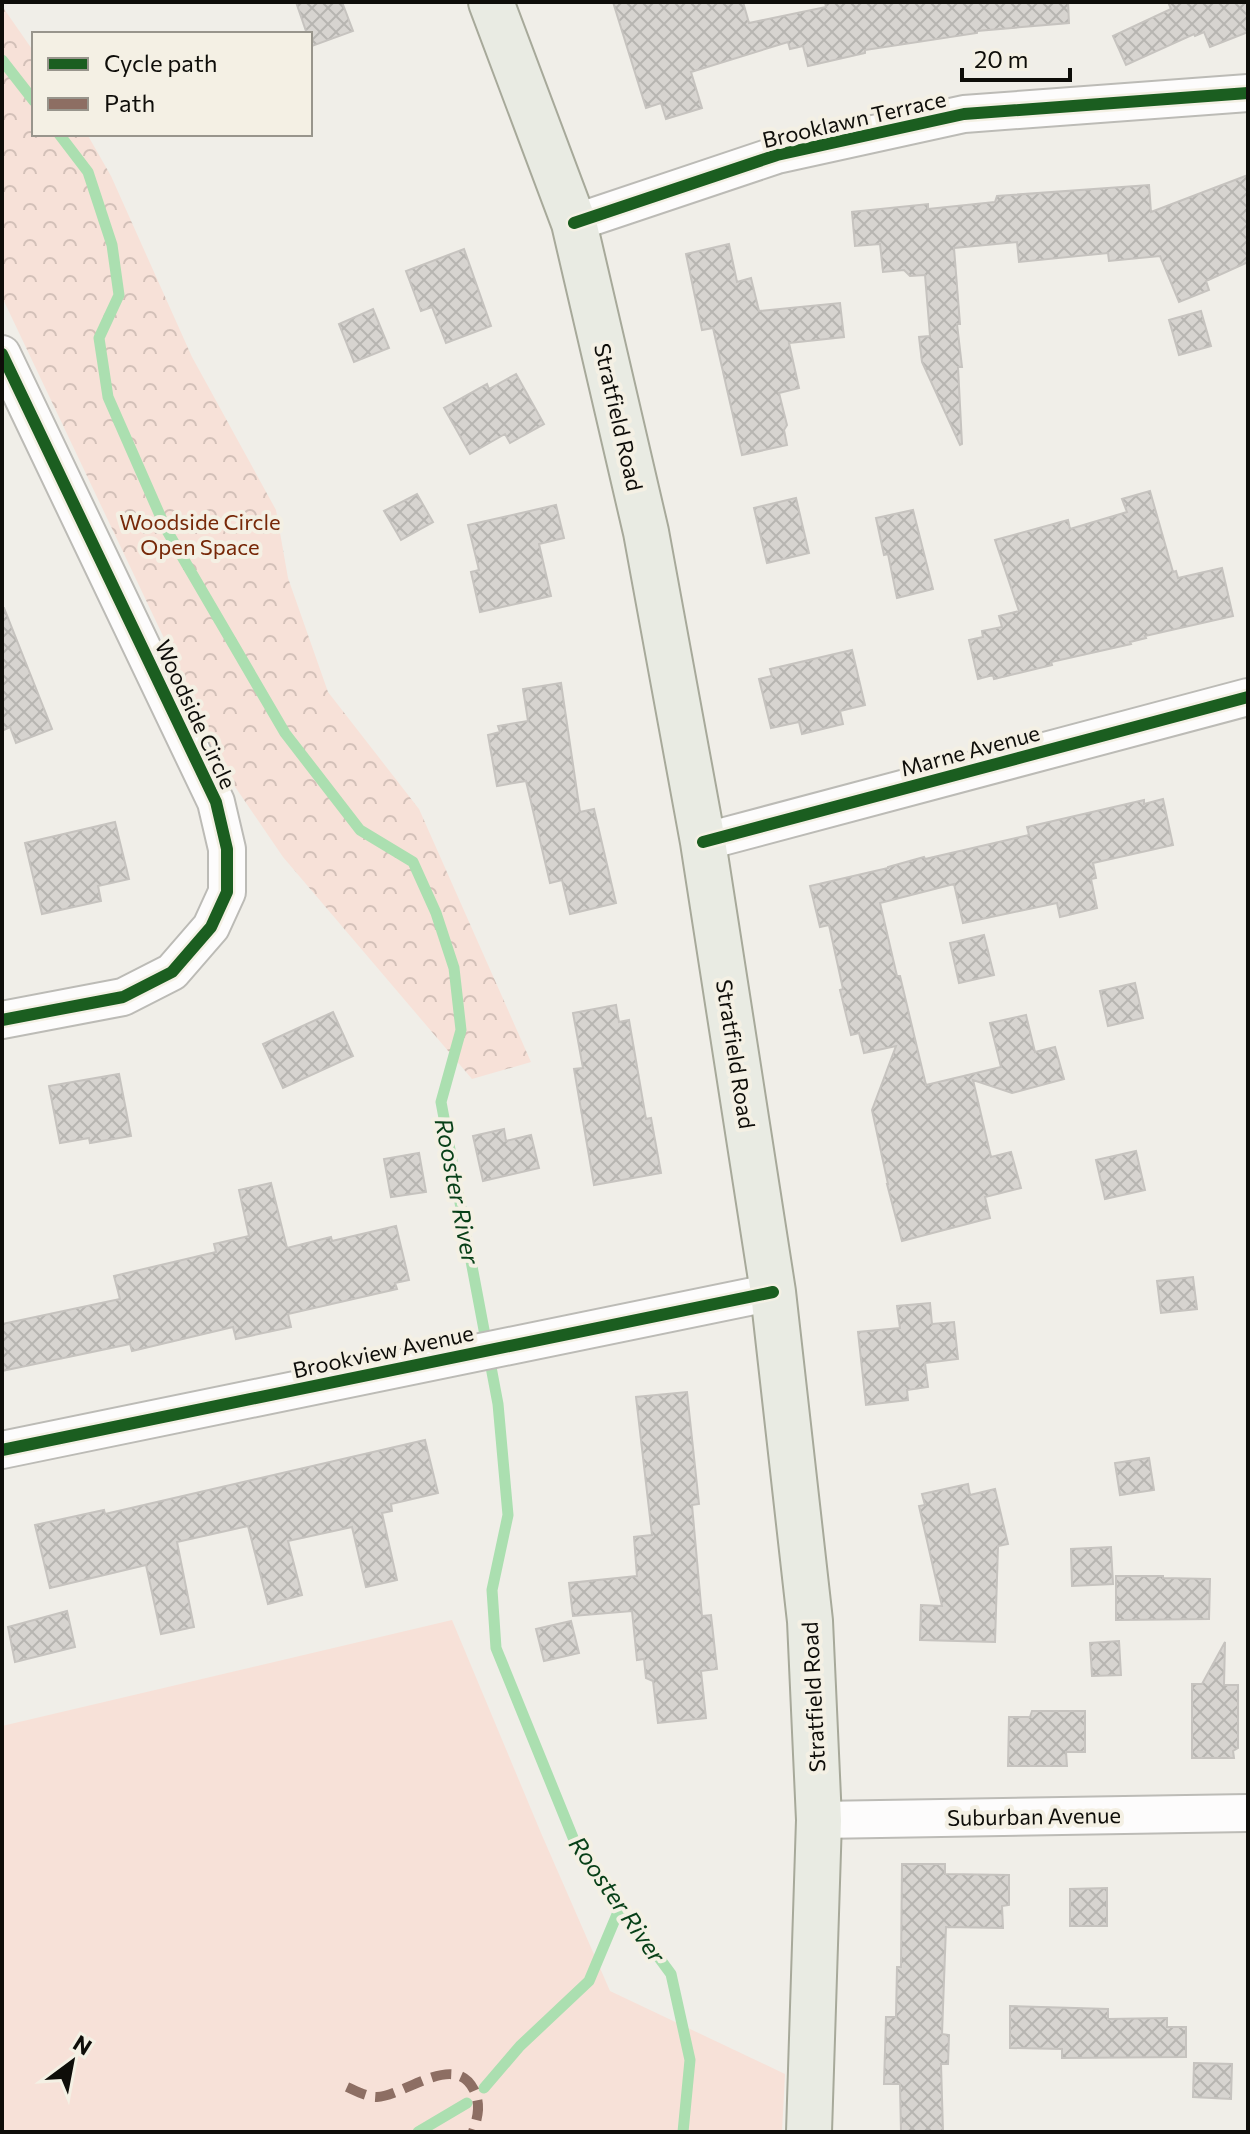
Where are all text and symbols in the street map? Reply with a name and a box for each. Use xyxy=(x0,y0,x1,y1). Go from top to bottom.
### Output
legend xyxy=(32,32,312,136)
scale bar xyxy=(962,32,1070,82)
text: 20 m xyxy=(974,44,1028,73)
text: Cycle path xyxy=(104,48,218,77)
street label: Brooklawn Terrace xyxy=(760,85,948,153)
text: Path xyxy=(104,88,155,117)
street label: Stratfield Road xyxy=(589,341,649,493)
park label: Woodside Circle Open Space xyxy=(119,508,281,560)
street label: Woodside Circle xyxy=(150,635,242,793)
street label: Marne Avenue xyxy=(897,718,1043,782)
street label: Stratfield Road xyxy=(711,977,761,1131)
water label: Rooster River xyxy=(430,1116,487,1268)
street label: Brookview Avenue xyxy=(290,1319,476,1383)
street label: Stratfield Road xyxy=(796,1621,830,1773)
street label: Suburban Avenue xyxy=(947,1801,1121,1831)
water label: Rooster River xyxy=(564,1830,673,1969)
north arrow xyxy=(32,2022,112,2102)
text: N xyxy=(69,2029,97,2060)

